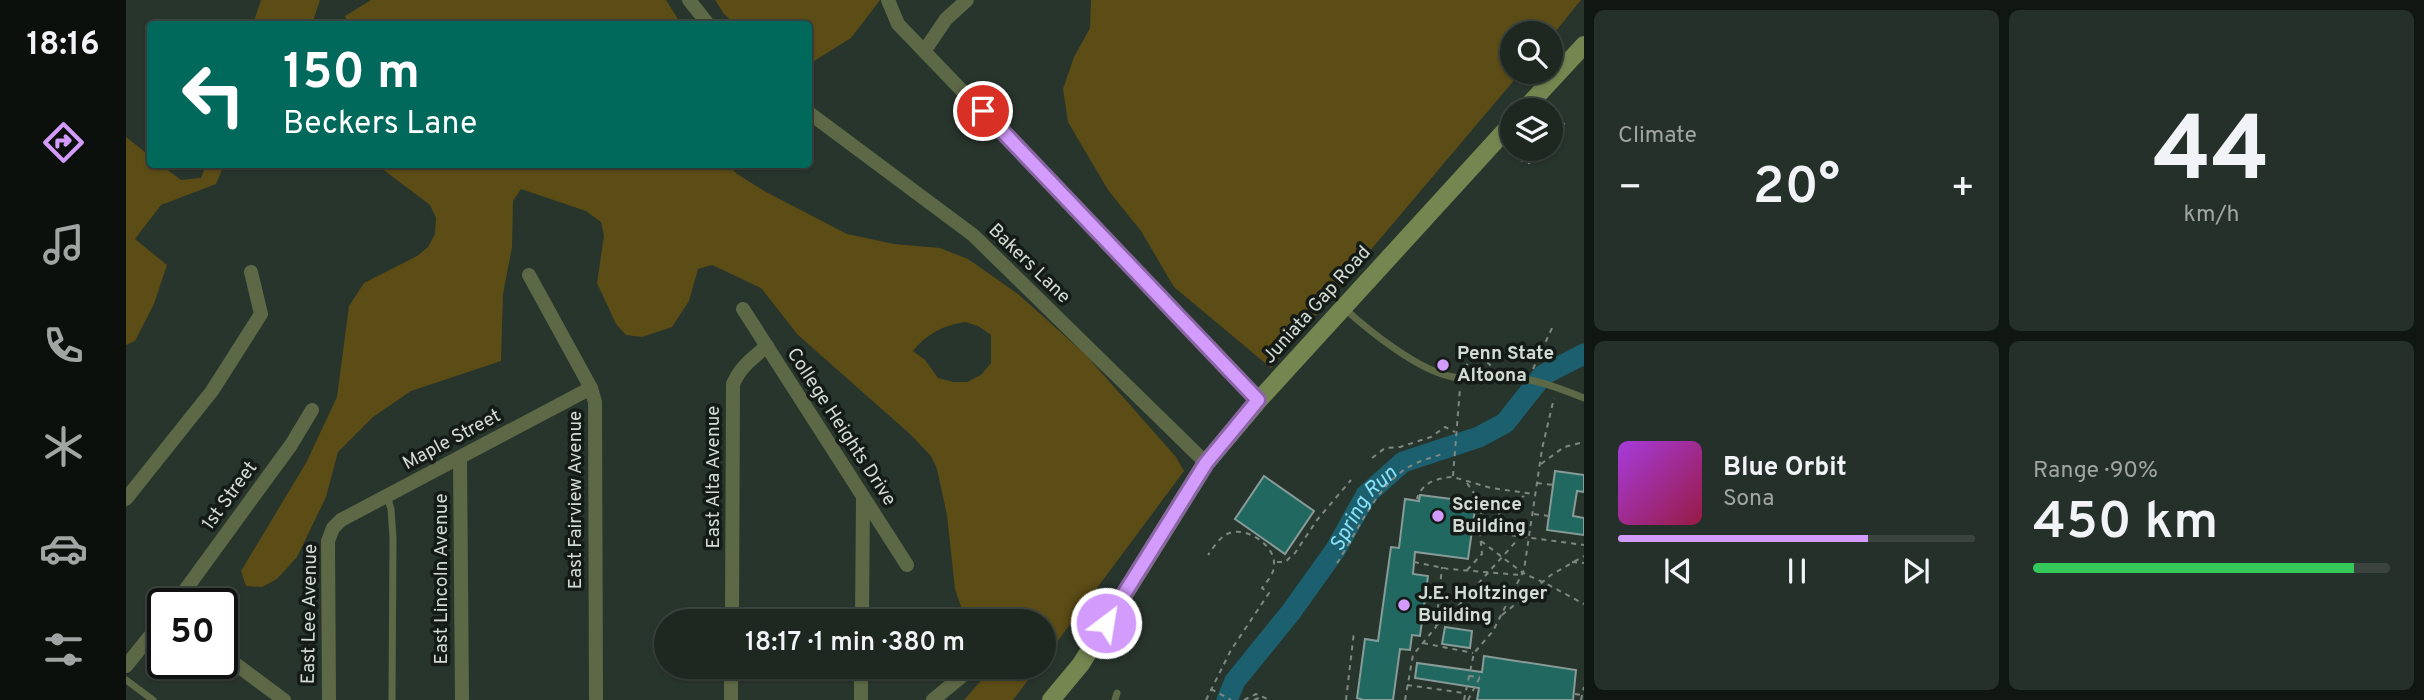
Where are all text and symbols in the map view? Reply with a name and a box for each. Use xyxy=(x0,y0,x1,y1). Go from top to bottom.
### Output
map controls xyxy=(1500,21,1563,161)
button: search xyxy=(1500,21,1563,84)
text: 18:16 xyxy=(26,26,100,66)
text: 150 m xyxy=(283,44,420,106)
icon: left xyxy=(168,49,259,140)
pin xyxy=(953,81,1013,141)
icon: arrive xyxy=(964,92,1002,130)
button: layers xyxy=(1500,98,1563,161)
text: 44 xyxy=(2153,98,2270,213)
text: Beckers Lane xyxy=(283,105,477,145)
icon: directions xyxy=(39,118,88,167)
text: Climate xyxy=(1618,122,1697,151)
text: 20° xyxy=(1753,156,1840,222)
text: − xyxy=(1618,165,1643,214)
text: + xyxy=(1950,165,1975,214)
text: km/h xyxy=(2184,201,2239,230)
street label: Bakers Lane xyxy=(983,219,1075,309)
icon: music xyxy=(39,220,88,269)
street label: Juniata Gap Road xyxy=(1258,241,1376,369)
icon: phone xyxy=(39,321,88,370)
place label: Penn State Altoona xyxy=(1457,342,1554,388)
street label: College Heights Drive xyxy=(781,343,901,511)
marker: Penn State Altoona xyxy=(1435,357,1451,373)
street label: Maple Street xyxy=(399,404,505,476)
street label: East Alta Avenue xyxy=(702,406,726,548)
street label: East Fairview Avenue xyxy=(564,411,588,589)
icon: climate xyxy=(39,422,88,471)
text: Blue Orbit xyxy=(1723,452,1847,485)
street label: 1st Street xyxy=(197,457,263,535)
text: Range · 90% xyxy=(2033,457,2158,486)
water label: Spring Run xyxy=(1324,460,1403,556)
text: Sona xyxy=(1723,485,1774,514)
text: 450 km xyxy=(2033,491,2218,557)
street label: East Lincoln Avenue xyxy=(430,493,454,665)
place label: Science Building xyxy=(1452,493,1526,539)
marker: Science Building xyxy=(1430,508,1446,524)
icon: car xyxy=(39,524,88,573)
street label: East Lee Avenue xyxy=(297,544,323,684)
icon: previous xyxy=(1659,552,1697,590)
icon: pause xyxy=(1778,552,1816,590)
icon: next xyxy=(1897,552,1935,590)
place label: J.E. Holtzinger Building xyxy=(1418,582,1548,628)
position arrow xyxy=(1069,586,1143,660)
speed limit sign: 50 xyxy=(147,588,238,679)
marker: J.E. Holtzinger Building xyxy=(1396,597,1412,613)
icon: filters xyxy=(39,625,88,674)
text: 18:17 · 1 min · 380 m xyxy=(745,627,965,660)

